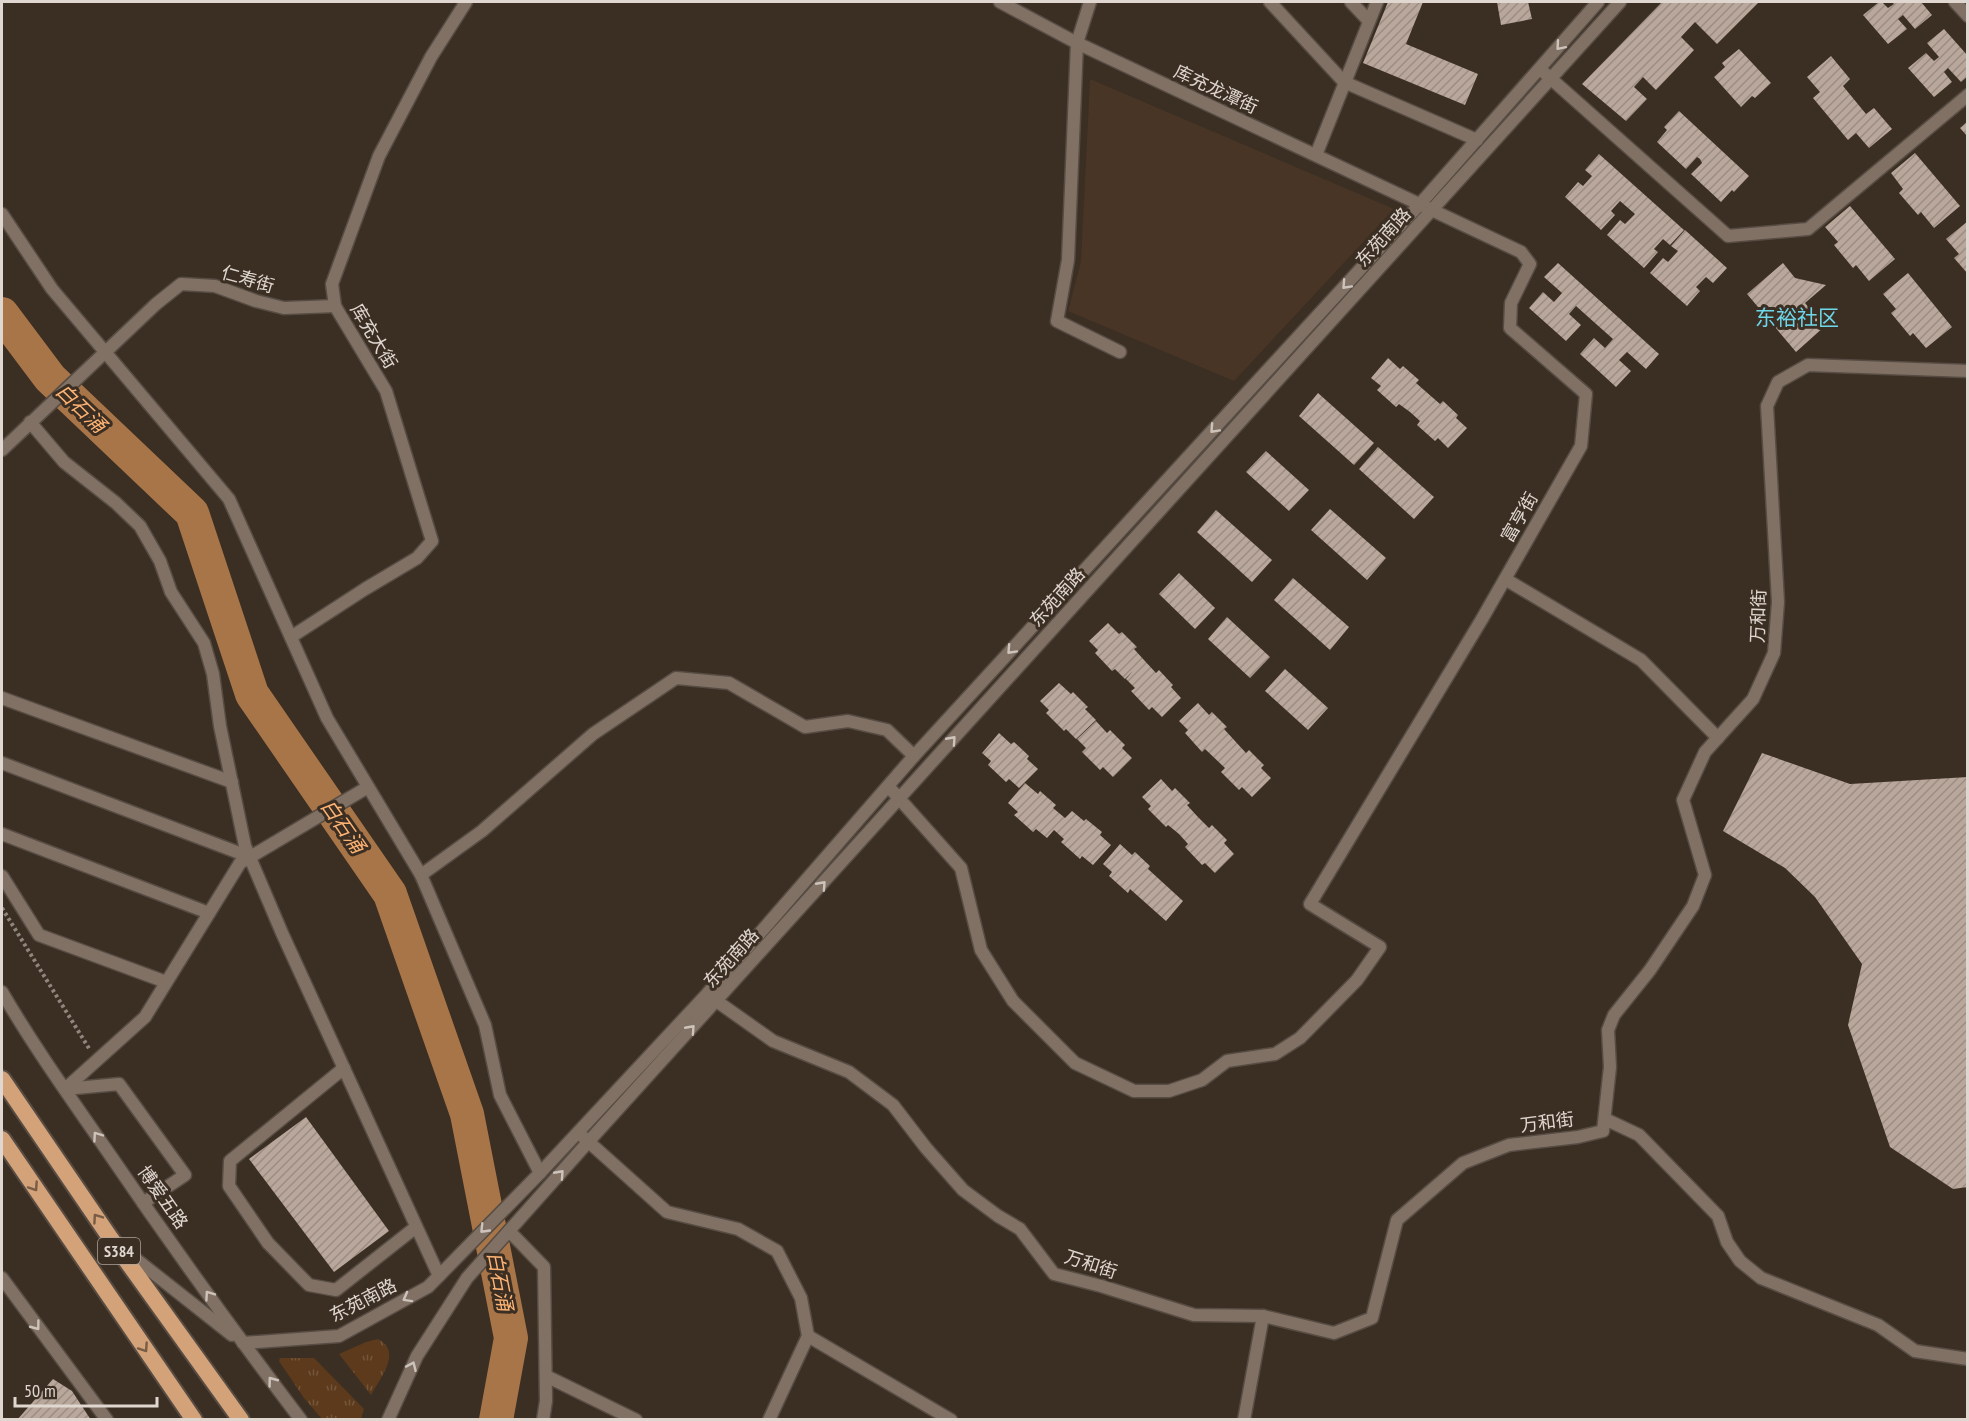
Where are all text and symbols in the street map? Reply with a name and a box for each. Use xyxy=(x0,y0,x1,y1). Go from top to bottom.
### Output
one-way arrow xyxy=(1556,39,1567,50)
street label: 库充龙潭街 xyxy=(1170,60,1262,118)
street label: 东苑南路 xyxy=(1350,203,1416,271)
street label: 仁寿街 xyxy=(219,261,277,297)
one-way arrow xyxy=(1342,279,1353,289)
street label: 库充大街 xyxy=(346,299,402,373)
district label: 东裕社区 xyxy=(1755,304,1839,331)
water label: 白石涌 xyxy=(50,378,113,440)
one-way arrow xyxy=(1210,422,1221,433)
street label: 富亨街 xyxy=(1496,488,1542,546)
street label: 东苑南路 xyxy=(1024,563,1090,631)
street label: 万和街 xyxy=(1746,589,1770,643)
one-way arrow xyxy=(1007,643,1018,654)
one-way arrow xyxy=(945,736,956,747)
water label: 白石涌 xyxy=(315,794,372,860)
one-way arrow xyxy=(815,881,826,891)
street label: 东苑南路 xyxy=(698,924,764,992)
one-way arrow xyxy=(684,1026,695,1036)
street label: 万和街 xyxy=(1519,1107,1575,1137)
one-way arrow xyxy=(93,1131,104,1142)
street label: 博爱五路 xyxy=(133,1161,193,1233)
one-way arrow xyxy=(553,1170,564,1180)
one-way arrow xyxy=(27,1181,38,1192)
one-way arrow xyxy=(93,1214,104,1225)
one-way arrow xyxy=(481,1222,492,1233)
road number: S384 xyxy=(98,1238,140,1264)
street label: 万和街 xyxy=(1062,1245,1120,1283)
water label: 白石涌 xyxy=(482,1249,519,1315)
street label: 东苑南路 xyxy=(326,1273,400,1327)
one-way arrow xyxy=(205,1291,216,1302)
one-way arrow xyxy=(403,1291,413,1302)
one-way arrow xyxy=(29,1319,40,1330)
one-way arrow xyxy=(137,1342,148,1353)
one-way arrow xyxy=(405,1361,417,1372)
scale bar xyxy=(15,1370,158,1408)
one-way arrow xyxy=(268,1377,279,1388)
text: 50 m xyxy=(24,1379,56,1402)

